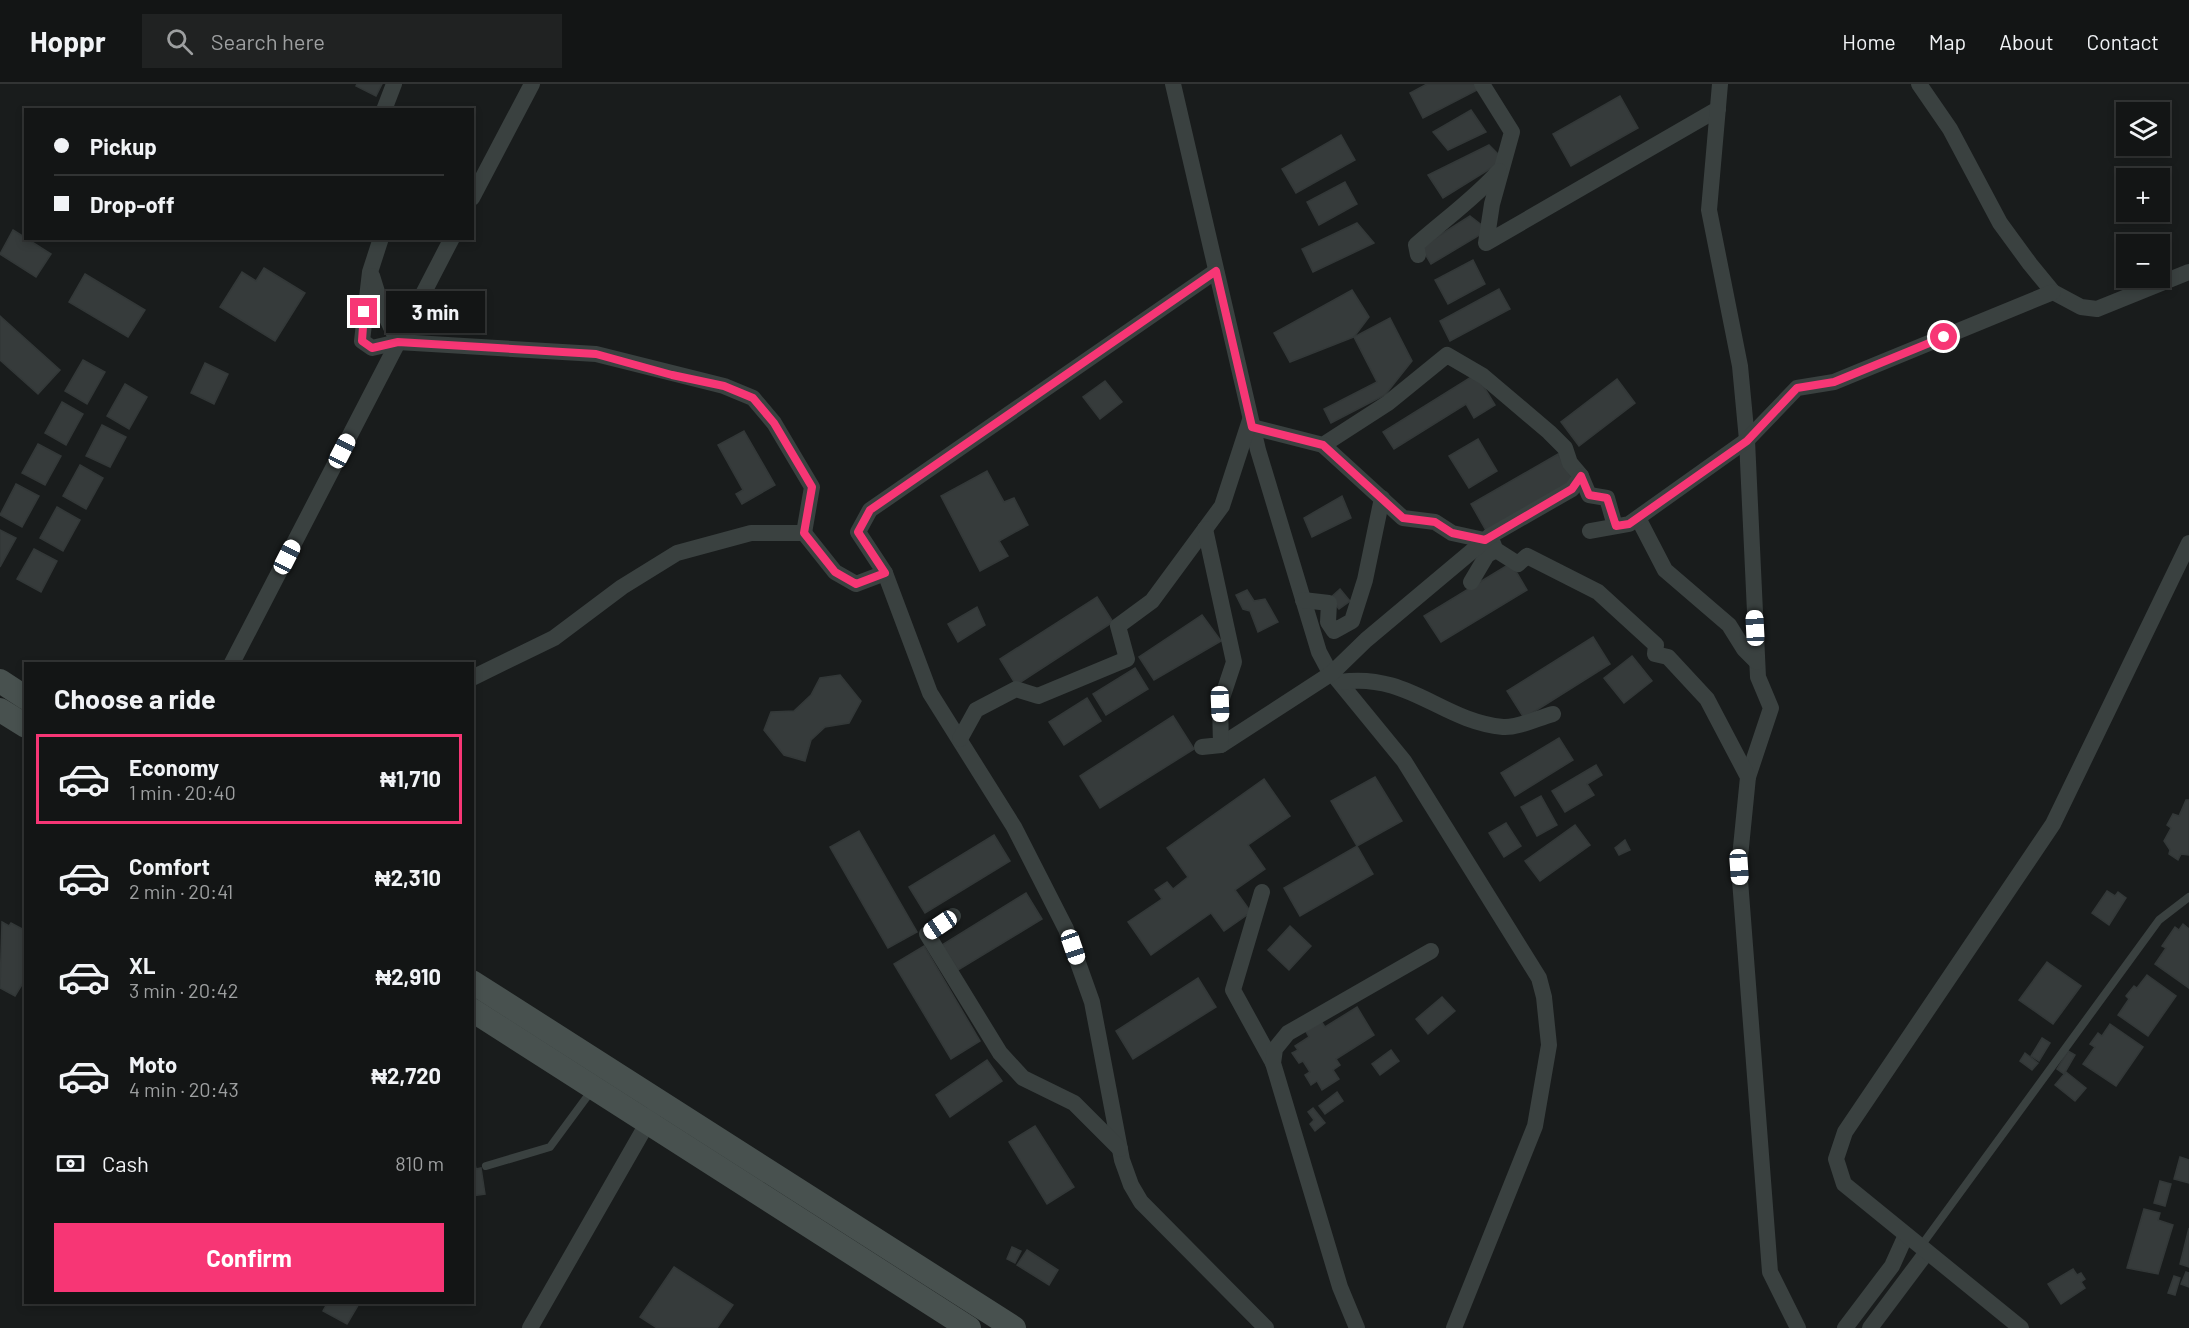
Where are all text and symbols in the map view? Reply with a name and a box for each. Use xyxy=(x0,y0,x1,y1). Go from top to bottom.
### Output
search box xyxy=(142,14,562,68)
text: Hoppr xyxy=(30,24,106,58)
icon: search xyxy=(163,25,196,58)
text: Search here xyxy=(211,28,325,54)
text: Home xyxy=(1842,29,1896,54)
text: Map xyxy=(1929,29,1966,54)
text: About xyxy=(1999,29,2054,54)
text: Contact xyxy=(2087,29,2159,54)
map controls xyxy=(2116,102,2170,288)
button: layers xyxy=(2116,102,2170,156)
text: Pickup xyxy=(90,133,157,159)
button: + xyxy=(2116,168,2170,222)
text: Drop-off xyxy=(90,191,174,217)
button: − xyxy=(2116,234,2170,288)
callout: 3 min xyxy=(385,291,484,333)
route end xyxy=(350,298,377,325)
text: 3 min xyxy=(412,300,459,324)
route start xyxy=(1930,323,1957,350)
car xyxy=(326,431,358,471)
car xyxy=(271,537,303,577)
car xyxy=(1745,610,1765,646)
text: Choose a ride xyxy=(54,682,216,714)
car xyxy=(1210,686,1230,722)
icon: car xyxy=(57,752,111,806)
text: Economy xyxy=(129,754,219,780)
text: ₦1,710 xyxy=(380,765,441,791)
text: 1 min · 20:40 xyxy=(129,780,236,804)
car xyxy=(1729,848,1749,886)
icon: car xyxy=(57,851,111,905)
text: Comfort xyxy=(129,853,210,879)
text: ₦2,310 xyxy=(375,864,441,890)
text: 2 min · 20:41 xyxy=(129,879,233,903)
car xyxy=(920,907,960,943)
car xyxy=(1059,927,1087,967)
icon: car xyxy=(57,950,111,1004)
text: XL xyxy=(129,952,155,978)
text: ₦2,910 xyxy=(375,963,441,989)
text: 3 min · 20:42 xyxy=(129,978,238,1002)
icon: car xyxy=(57,1049,111,1103)
text: Moto xyxy=(129,1051,177,1077)
text: ₦2,720 xyxy=(371,1062,441,1088)
text: 4 min · 20:43 xyxy=(129,1077,239,1101)
icon: cash xyxy=(54,1147,87,1180)
text: Cash xyxy=(102,1150,149,1176)
text: 810 m xyxy=(395,1151,444,1175)
button: Confirm xyxy=(54,1223,444,1292)

